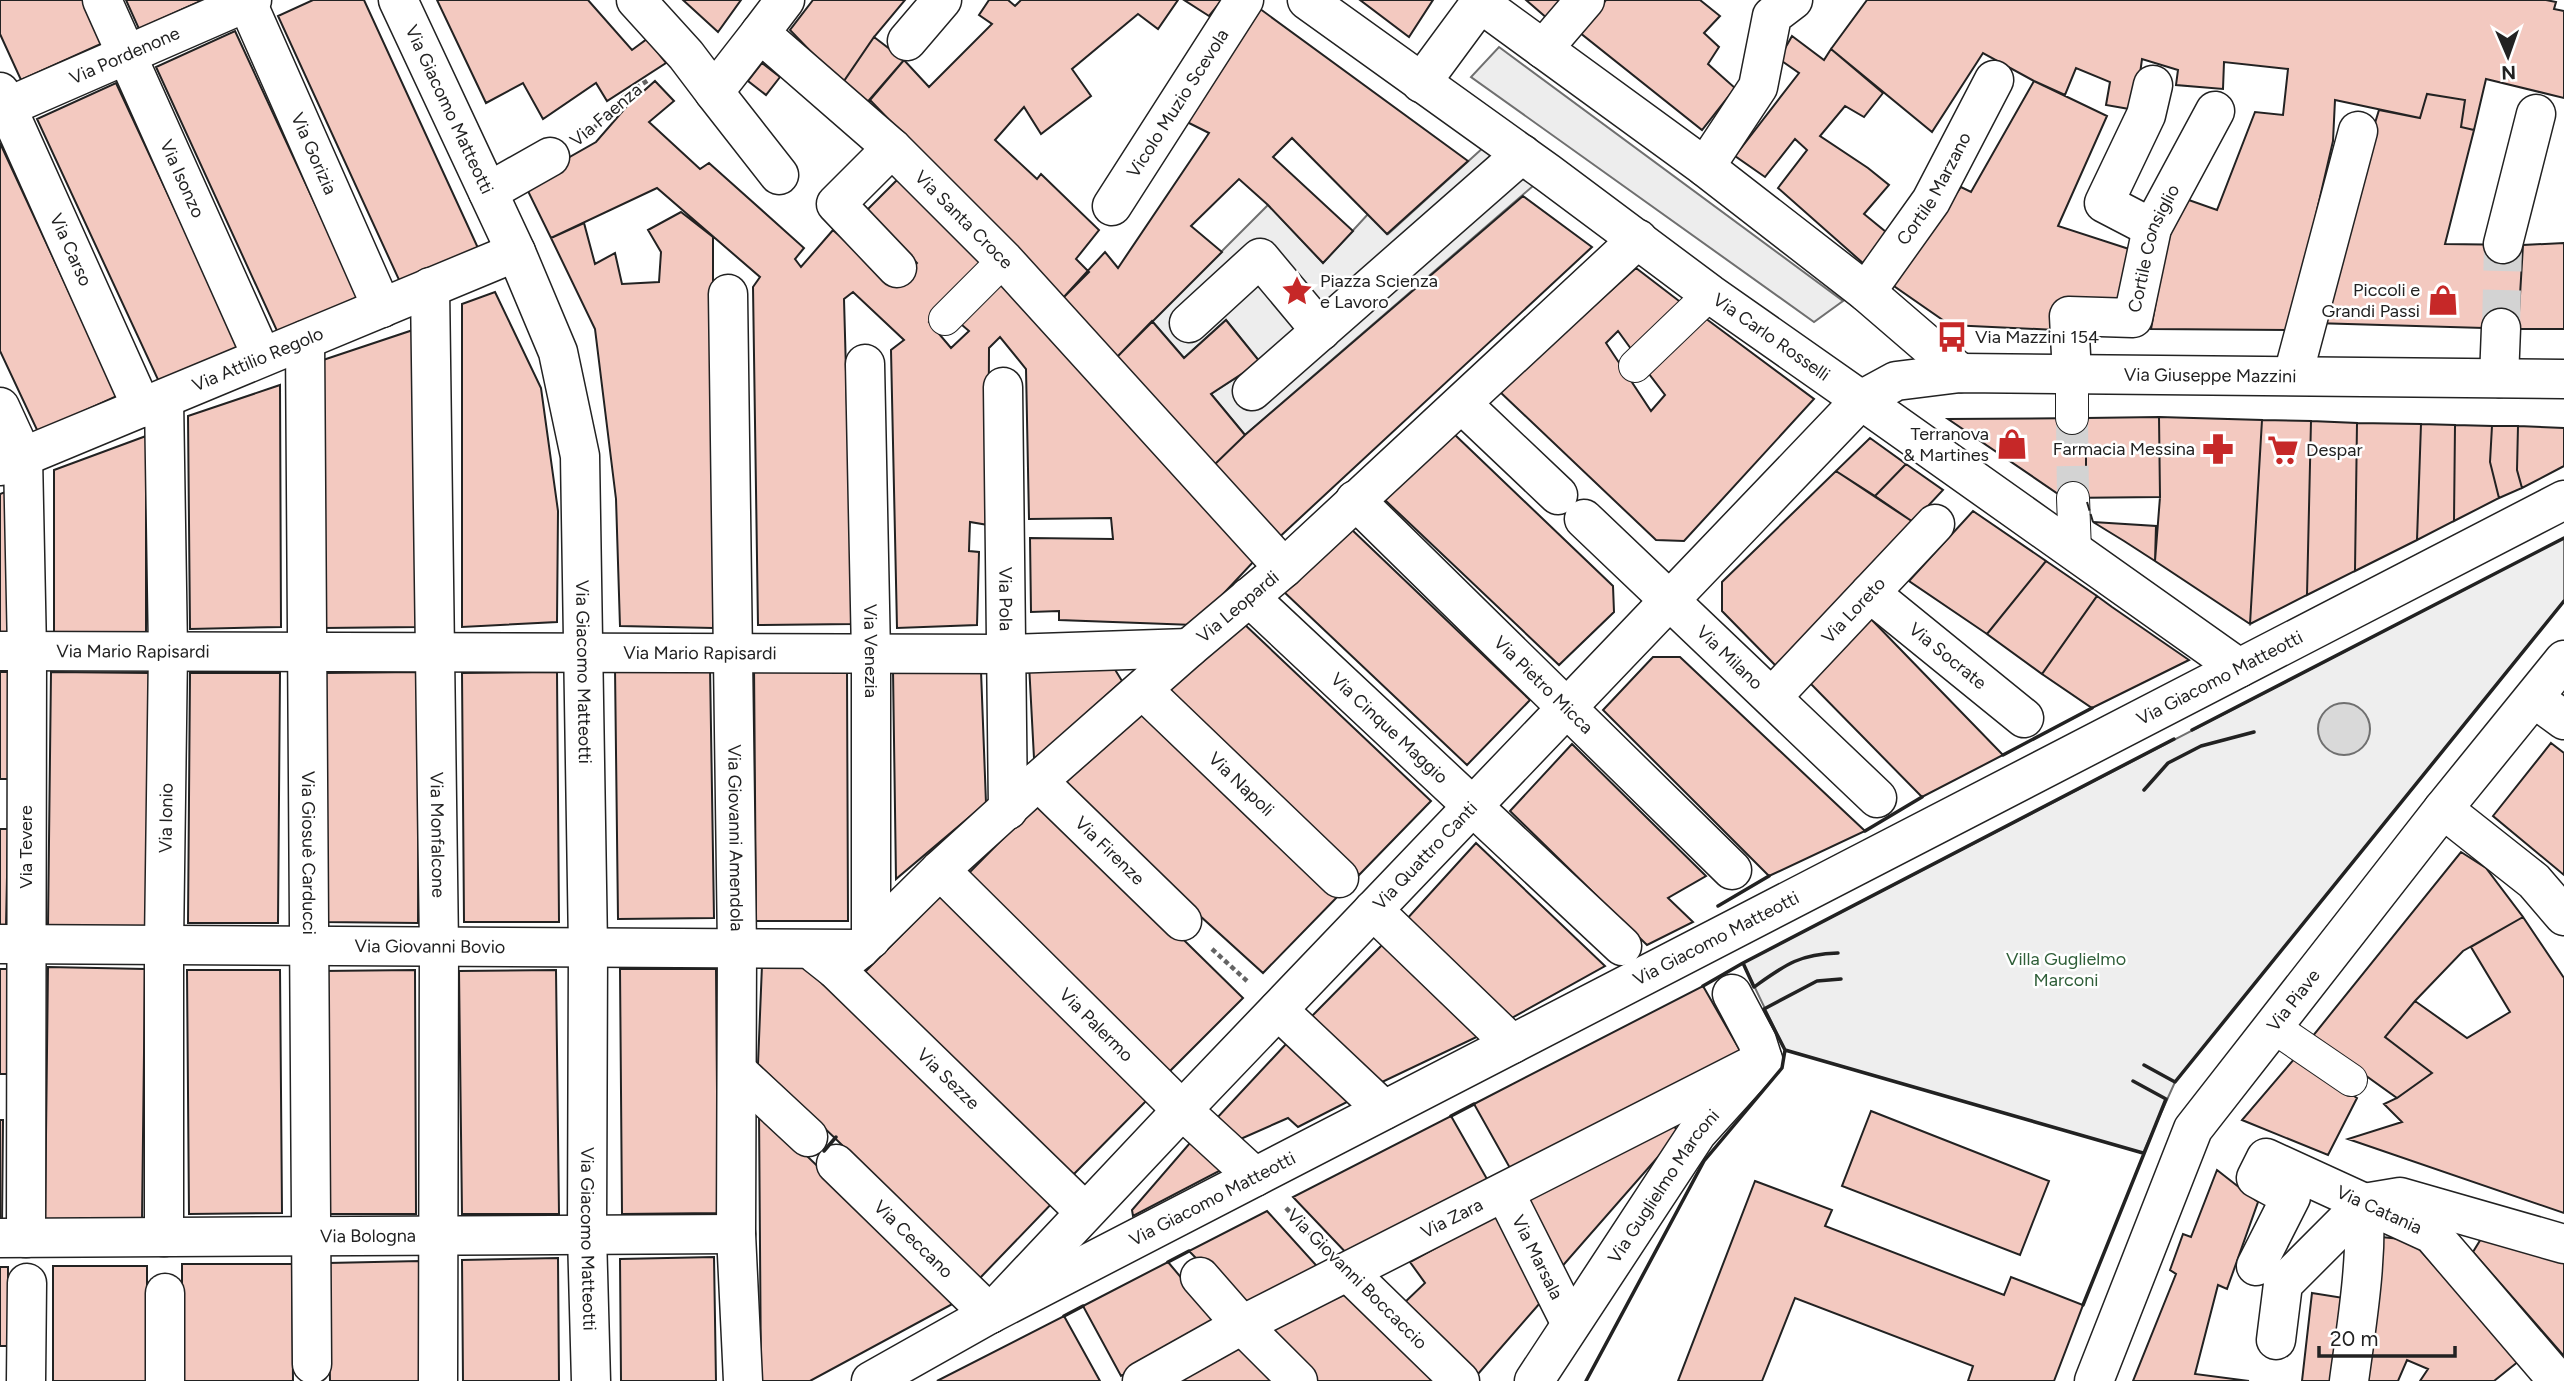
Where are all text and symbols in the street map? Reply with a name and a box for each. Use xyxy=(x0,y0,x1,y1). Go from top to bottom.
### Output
north arrow xyxy=(2473,21,2543,91)
street label: Via Pordenone xyxy=(66,22,183,89)
street label: Via Giacomo Matteotti xyxy=(400,22,498,198)
street label: Vicolo Muzio Scevola xyxy=(1122,25,1234,182)
text: N xyxy=(2501,61,2516,84)
street label: Via Faenza xyxy=(566,79,646,151)
street label: Via Gorizia xyxy=(286,109,341,198)
street label: Cortile Marzano xyxy=(1892,128,1976,249)
street label: Via Isonzo xyxy=(155,136,209,221)
street label: Via Santa Croce xyxy=(910,166,1018,273)
street label: Cortile Consiglio xyxy=(2123,181,2184,315)
street label: Via Carso xyxy=(45,210,97,290)
place label: Piazza Scienza e Lavoro xyxy=(1320,270,1438,313)
place icon: Piazza Scienza e Lavoro xyxy=(1280,274,1314,308)
place label: Piccoli e Grandi Passi xyxy=(2321,279,2420,322)
shop icon: Piccoli e Grandi Passi xyxy=(2426,283,2460,317)
street label: Via Carlo Rosselli xyxy=(1709,289,1834,386)
bus stop icon: Via Mazzini 154 xyxy=(1935,320,1969,354)
street label: Via Attilio Regolo xyxy=(189,322,327,396)
place label: Via Mazzini 154 xyxy=(1975,326,2099,348)
street label: Via Giuseppe Mazzini xyxy=(2124,364,2296,387)
place label: Terranova & Martines xyxy=(1903,423,1989,466)
shop icon: Terranova & Martines xyxy=(1995,427,2029,461)
pharmacy icon: Farmacia Messina xyxy=(2201,432,2235,466)
supermarket icon: Despar xyxy=(2266,433,2300,467)
place label: Farmacia Messina xyxy=(2053,438,2195,460)
place label: Despar xyxy=(2306,439,2363,461)
street label: Via Leopardi xyxy=(1192,566,1283,648)
street label: Via Pola xyxy=(994,567,1017,631)
street label: Via Loreto xyxy=(1817,573,1890,648)
street label: Via Giacomo Matteotti xyxy=(571,580,596,764)
street label: Via Venezia xyxy=(859,604,882,698)
street label: Via Socrate xyxy=(1904,618,1991,694)
street label: Via Milano xyxy=(1692,621,1767,694)
street label: Via Giacomo Matteotti xyxy=(2133,626,2306,730)
street label: Via Pietro Micca xyxy=(1489,631,1598,739)
street label: Via Mario Rapisardi xyxy=(56,640,210,663)
street label: Via Mario Rapisardi xyxy=(623,642,777,664)
street label: Via Cinque Maggio xyxy=(1326,668,1452,788)
street label: Via Giovanni Amendola xyxy=(723,744,748,932)
street label: Via Napoli xyxy=(1204,748,1279,821)
street label: Via Giosuè Carducci xyxy=(297,771,320,935)
street label: Via Monfalcone xyxy=(426,772,449,898)
street label: Via Ionio xyxy=(154,783,178,853)
street label: Via Quattro Canti xyxy=(1368,797,1482,914)
street label: Via Tevere xyxy=(15,805,37,889)
street label: Via Firenze xyxy=(1070,812,1149,890)
street label: Via Giacomo Matteotti xyxy=(1629,886,1803,991)
street label: Via Giovanni Bovio xyxy=(355,935,505,958)
park label: Villa Guglielmo Marconi xyxy=(2006,948,2126,991)
street label: Via Piave xyxy=(2262,965,2325,1036)
street label: Via Palermo xyxy=(1055,984,1138,1066)
street label: Via Sezze xyxy=(912,1044,984,1114)
street label: Via Guglielmo Marconi xyxy=(1603,1105,1724,1267)
street label: Via Giacomo Matteotti xyxy=(576,1147,601,1331)
street label: Via Giacomo Matteotti xyxy=(1126,1147,1299,1251)
street label: Via Catania xyxy=(2333,1181,2425,1239)
street label: Via Zara xyxy=(1417,1193,1486,1243)
street label: Via Ceccano xyxy=(869,1196,958,1283)
street label: Via Giovanni Boccaccio xyxy=(1282,1204,1432,1354)
street label: Via Marsala xyxy=(1507,1211,1568,1303)
street label: Via Bologna xyxy=(320,1225,416,1247)
scale bar xyxy=(2319,1314,2456,1358)
text: 20 m xyxy=(2330,1326,2378,1351)

